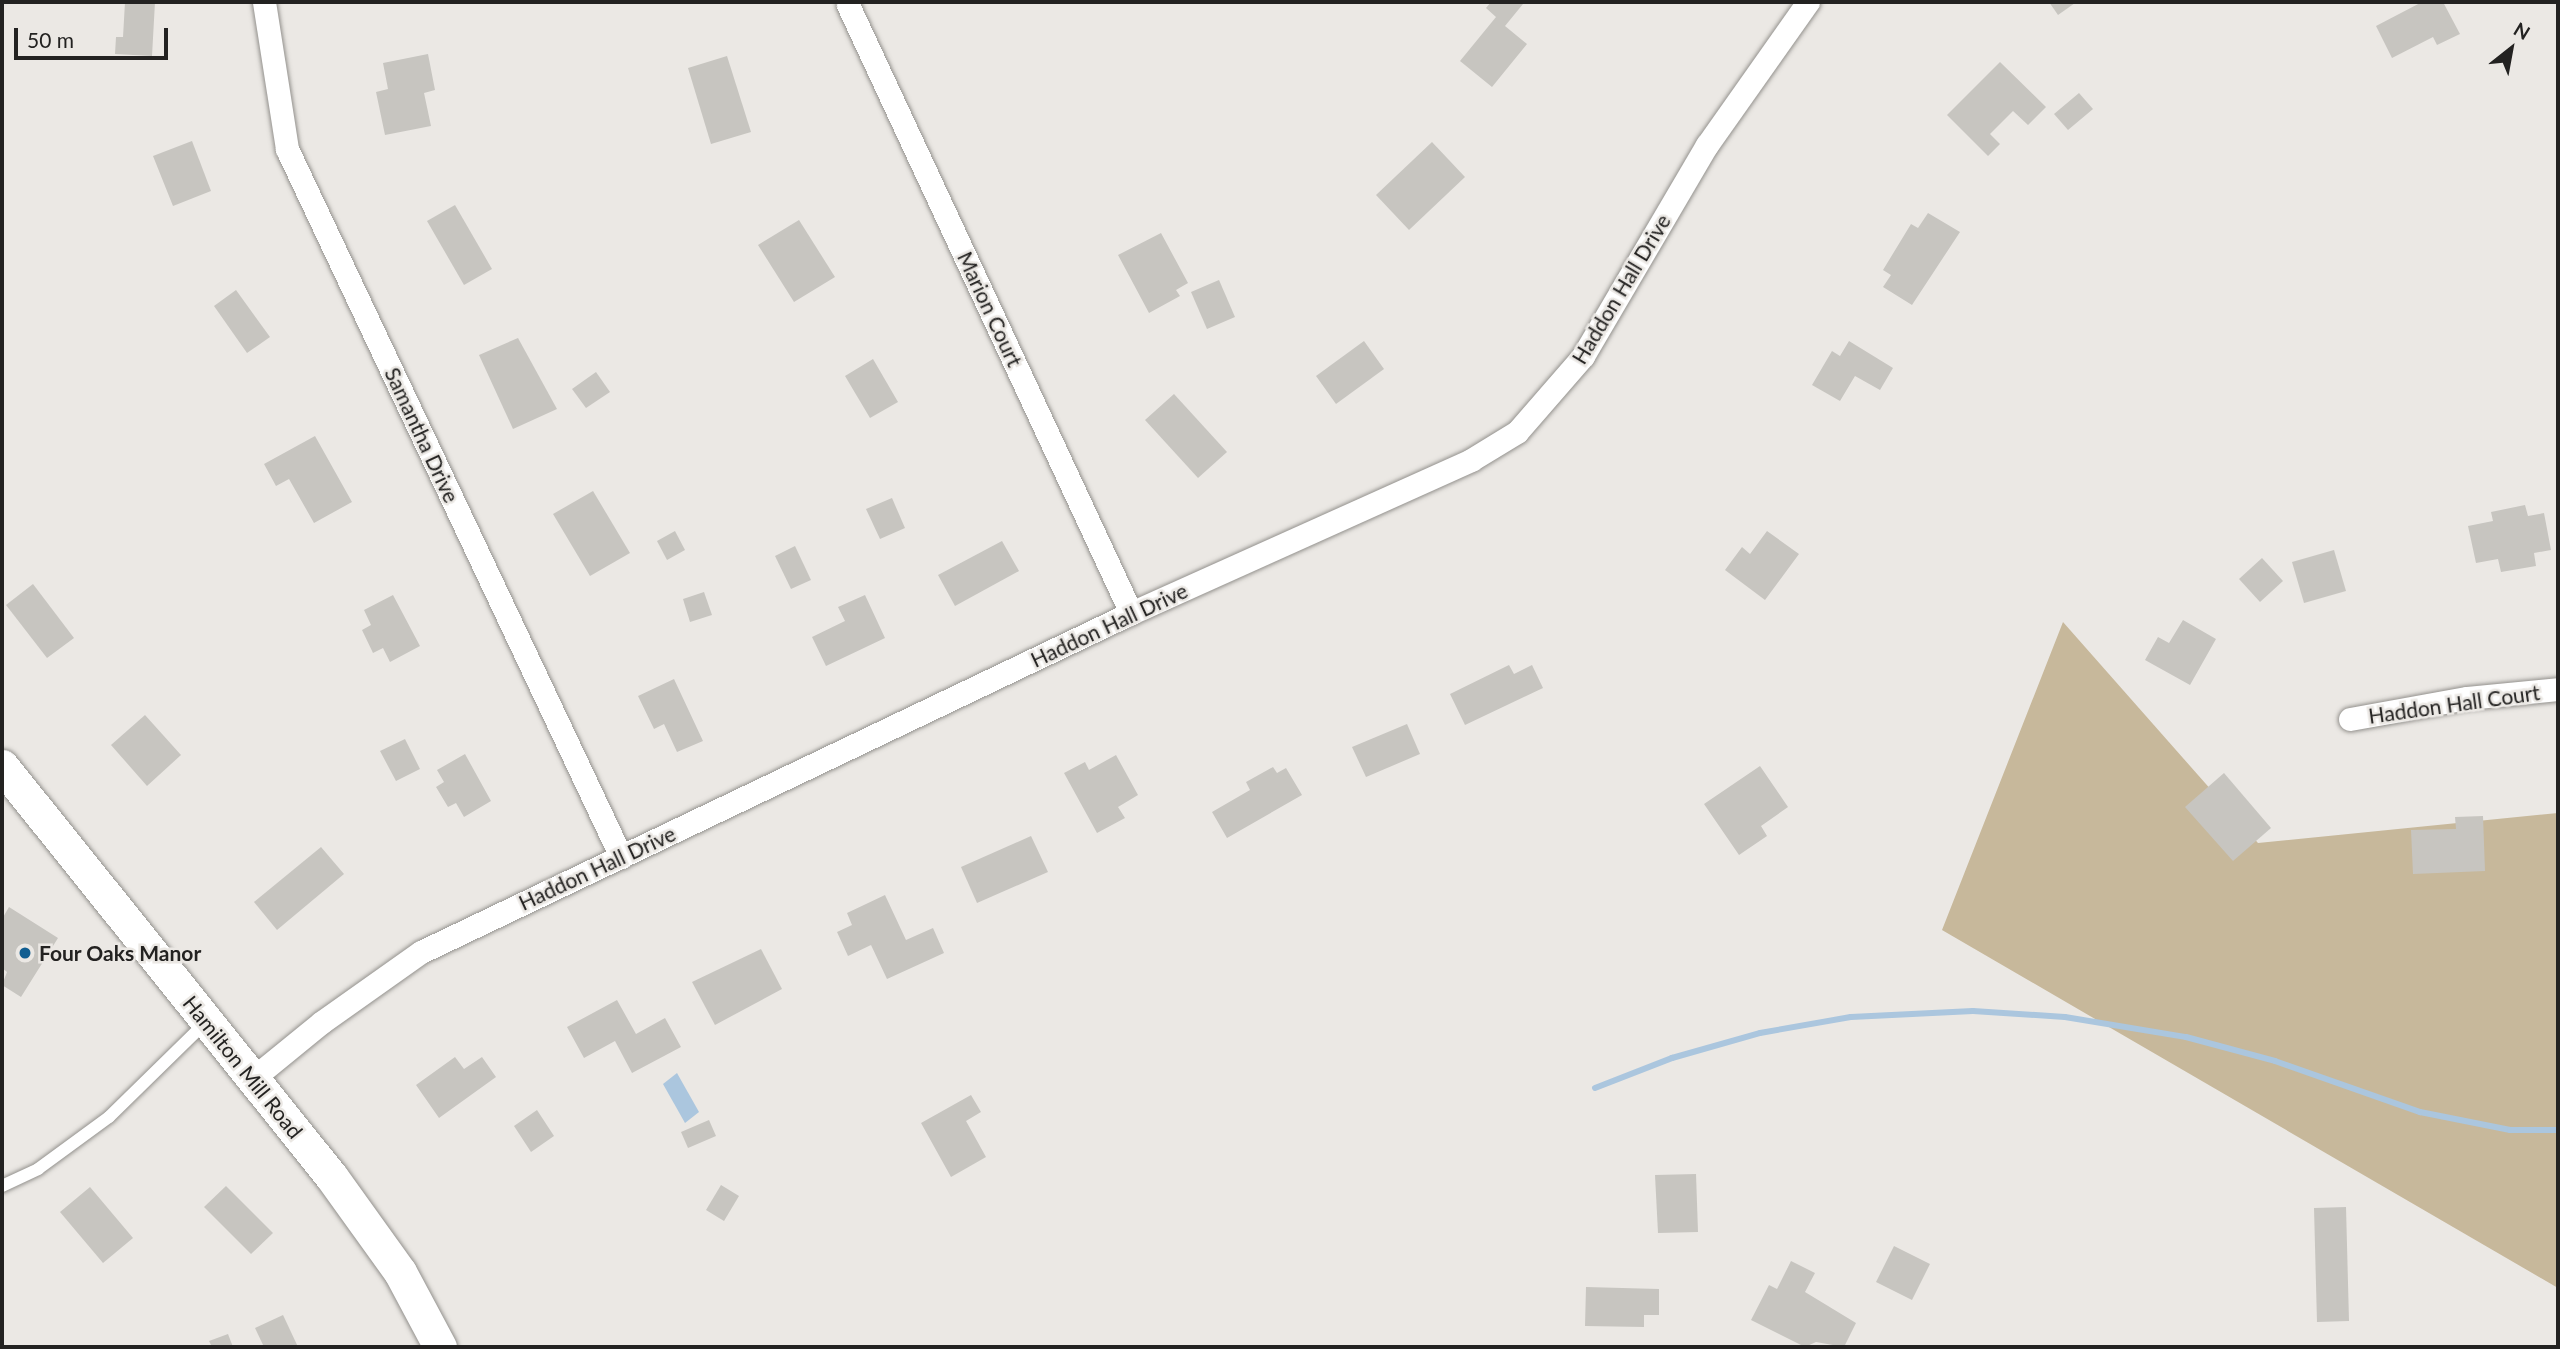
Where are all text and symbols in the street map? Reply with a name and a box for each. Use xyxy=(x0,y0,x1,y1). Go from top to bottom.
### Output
scale bar xyxy=(18,14,172,58)
north arrow xyxy=(2476,14,2546,84)
text: N xyxy=(2510,17,2534,44)
text: 50 m xyxy=(27,27,74,52)
street label: Haddon Hall Drive xyxy=(1566,210,1676,368)
street label: Marion Court xyxy=(952,248,1028,370)
street label: Samantha Drive xyxy=(380,363,464,507)
street label: Haddon Hall Drive xyxy=(1027,578,1191,672)
street label: Haddon Hall Court xyxy=(2367,680,2541,728)
street label: Haddon Hall Drive xyxy=(515,821,679,915)
place label: Four Oaks Manor xyxy=(39,940,202,966)
marker: Four Oaks Manor xyxy=(17,945,33,961)
street label: Hamilton Mill Road xyxy=(178,991,308,1143)

